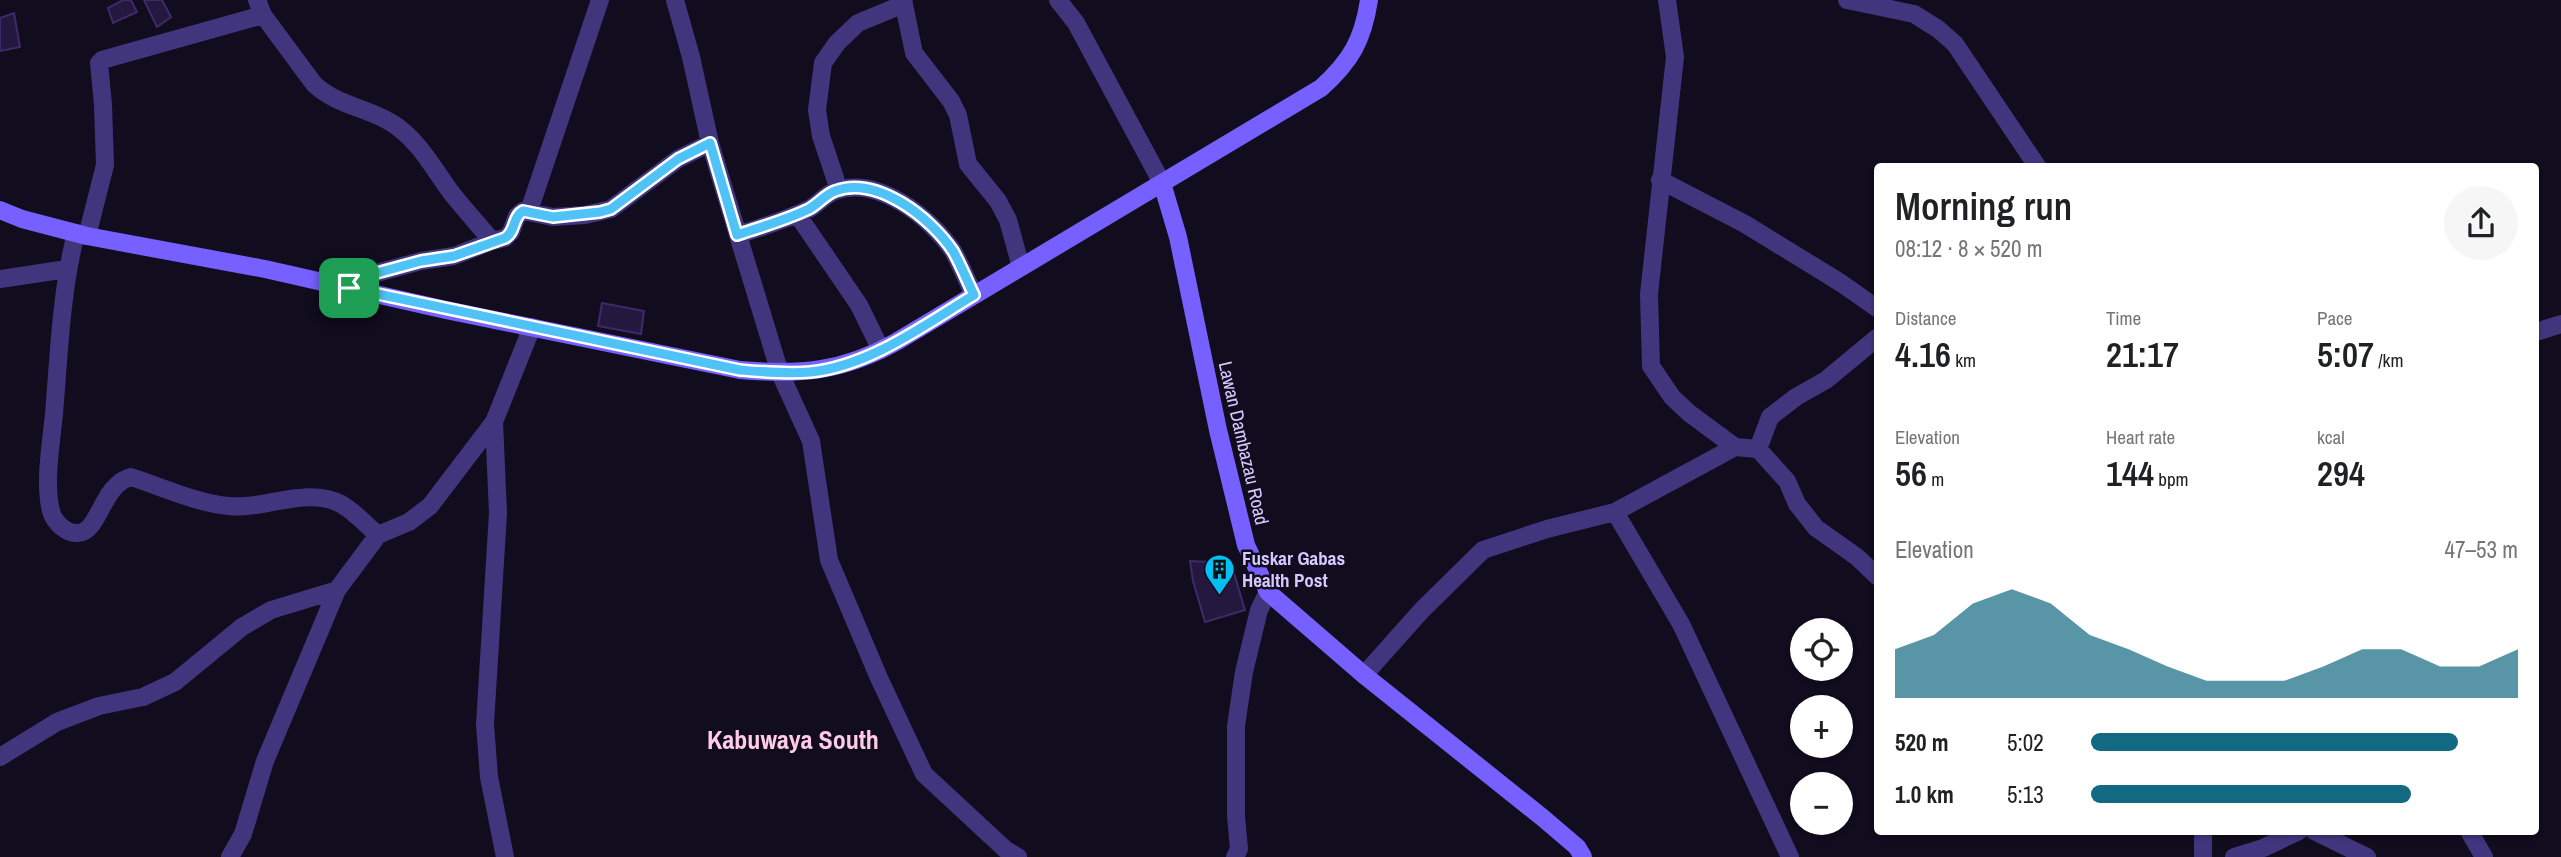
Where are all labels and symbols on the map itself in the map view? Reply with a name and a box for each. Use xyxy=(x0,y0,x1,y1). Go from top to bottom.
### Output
pin xyxy=(319,258,379,318)
street label: Lawan Dambazau Road xyxy=(1213,359,1275,527)
place label: Fuskar Gabas Health Post xyxy=(1242,545,1345,593)
building icon: Fuskar Gabas Health Post xyxy=(1202,552,1236,596)
district label: Kabuwaya South xyxy=(707,722,879,757)

